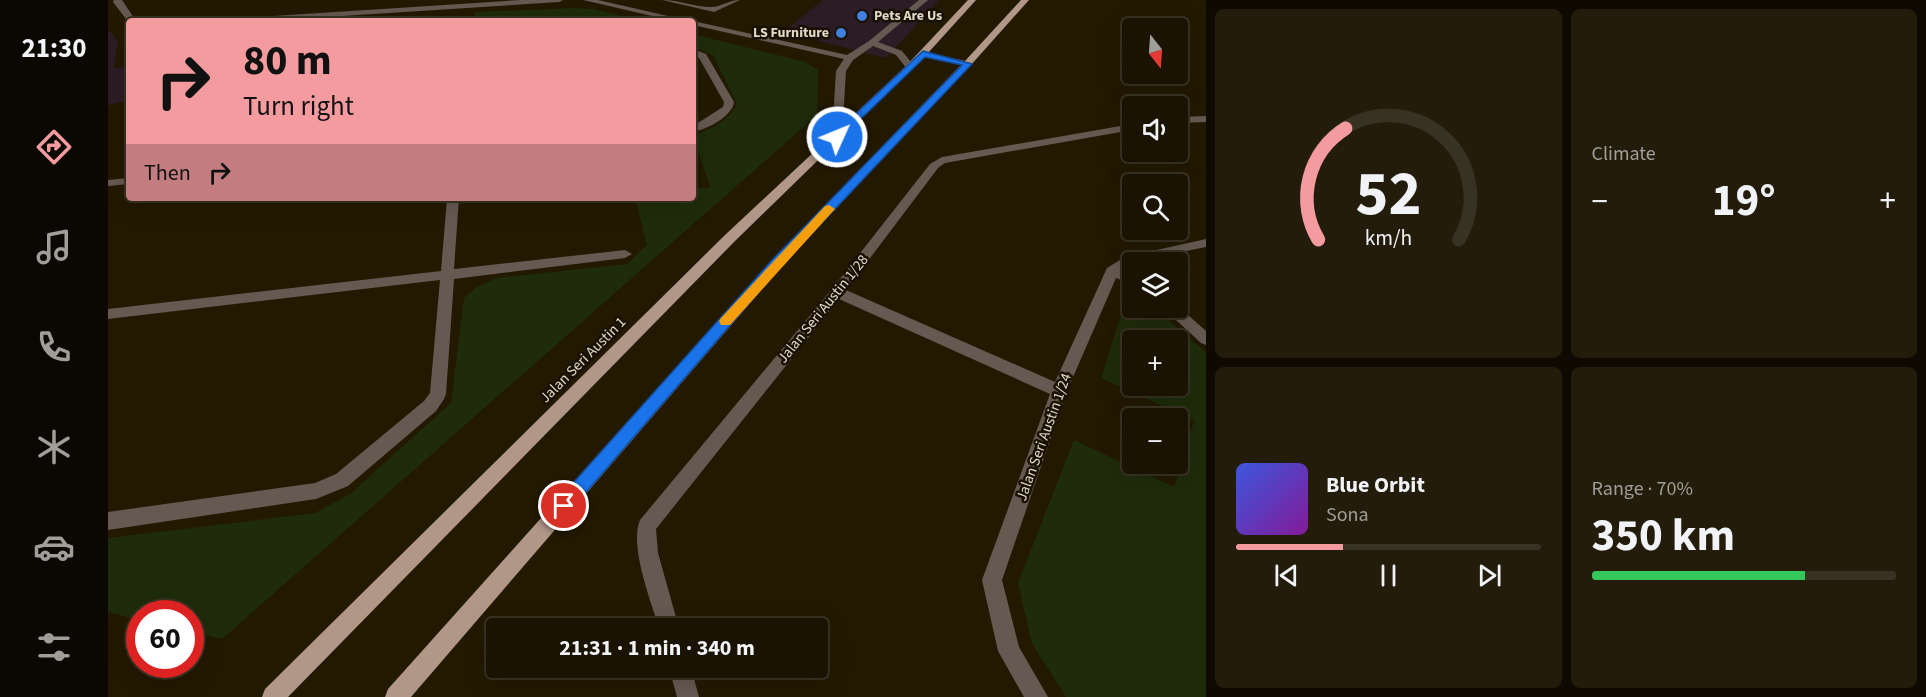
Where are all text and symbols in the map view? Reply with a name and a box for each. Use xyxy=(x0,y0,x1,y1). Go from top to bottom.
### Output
place label: Pets Are Us xyxy=(874,6,942,26)
marker: Pets Are Us xyxy=(855,9,869,23)
north arrow xyxy=(1122,18,1188,84)
map controls xyxy=(1122,18,1188,474)
place label: LS Furniture xyxy=(753,23,829,43)
marker: LS Furniture xyxy=(834,26,848,40)
text: 21:30 xyxy=(21,29,87,68)
text: 80 m xyxy=(243,31,332,91)
icon: right xyxy=(144,42,222,120)
text: Turn right xyxy=(243,87,354,126)
button: sound xyxy=(1122,96,1188,162)
position arrow xyxy=(805,105,869,169)
icon: directions xyxy=(33,126,75,168)
text: Climate xyxy=(1592,140,1656,168)
text: 52 xyxy=(1355,150,1421,239)
icon: right xyxy=(203,156,236,189)
text: Then xyxy=(144,157,191,189)
text: 19° xyxy=(1712,169,1776,233)
button: search xyxy=(1122,174,1188,240)
text: − xyxy=(1592,178,1608,225)
text: + xyxy=(1880,178,1896,225)
text: km/h xyxy=(1364,224,1412,255)
icon: music xyxy=(33,226,75,268)
street label: Jalan Seri Austin 1/28 xyxy=(773,250,873,368)
button: layers xyxy=(1122,252,1188,318)
street label: Jalan Seri Austin 1 xyxy=(535,312,631,408)
icon: phone xyxy=(33,326,75,368)
button: + xyxy=(1122,330,1188,396)
street label: Jalan Seri Austin 1/24 xyxy=(1011,370,1077,504)
button: − xyxy=(1122,408,1188,474)
icon: climate xyxy=(33,426,75,468)
text: Blue Orbit xyxy=(1326,469,1425,501)
text: Range · 70% xyxy=(1592,475,1693,503)
pin xyxy=(538,480,589,531)
icon: arrive xyxy=(547,489,580,522)
text: Sona xyxy=(1326,501,1369,529)
text: 350 km xyxy=(1592,504,1735,568)
icon: car xyxy=(33,526,75,568)
icon: previous xyxy=(1270,559,1303,592)
icon: pause xyxy=(1372,559,1405,592)
icon: next xyxy=(1473,559,1506,592)
speed limit sign: 60 xyxy=(126,600,204,678)
icon: filters xyxy=(33,626,75,668)
text: 21:31 · 1 min · 340 m xyxy=(559,632,755,664)

